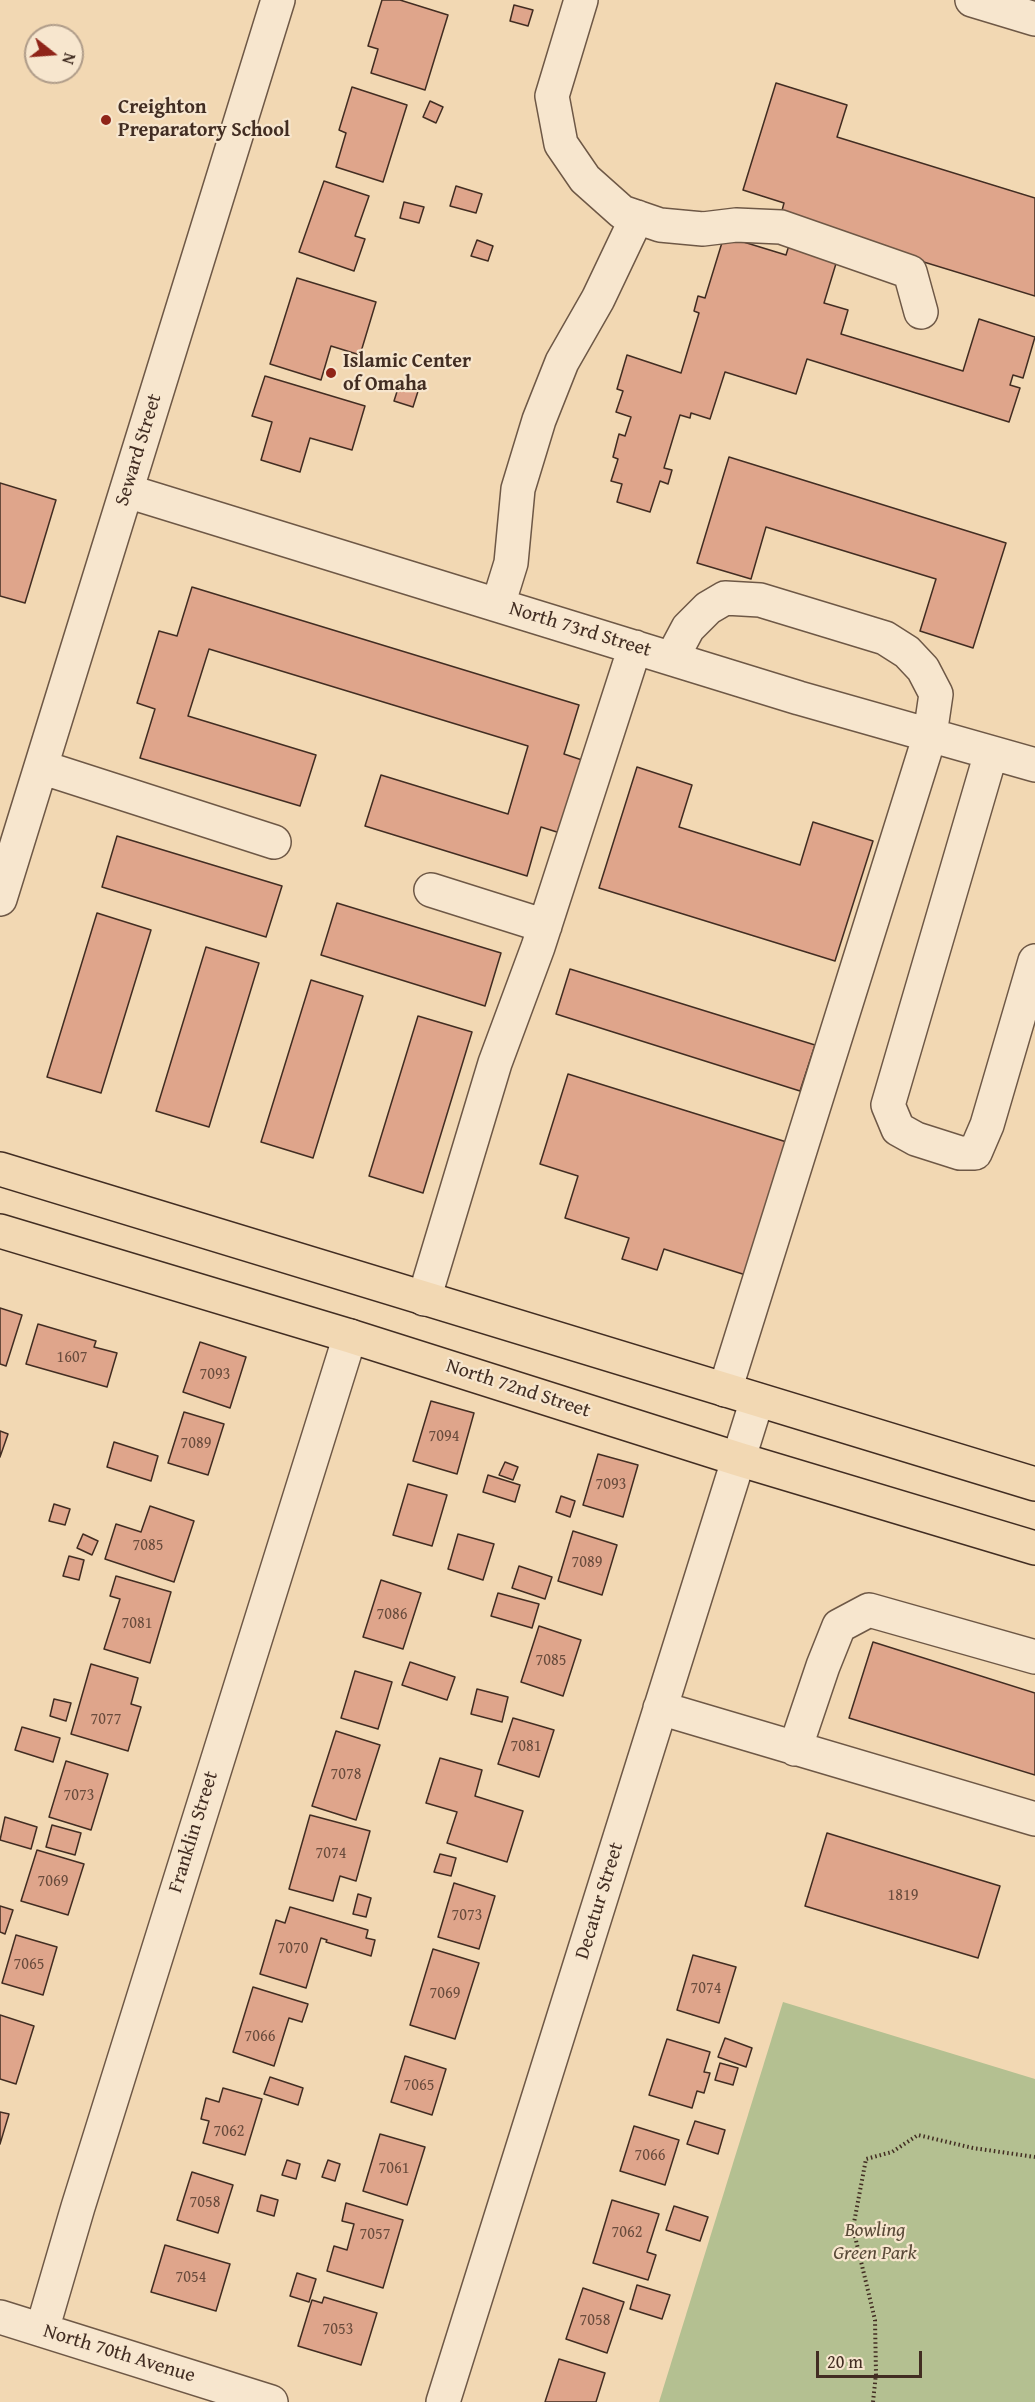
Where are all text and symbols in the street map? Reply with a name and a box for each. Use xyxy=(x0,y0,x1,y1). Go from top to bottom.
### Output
north arrow xyxy=(24,24,84,84)
text: N xyxy=(56,50,82,67)
place label: Creighton Preparatory School xyxy=(118,96,290,143)
marker: Creighton Preparatory School xyxy=(99,113,113,127)
place label: Islamic Center of Omaha xyxy=(343,350,471,397)
marker: Islamic Center of Omaha xyxy=(324,366,338,380)
street label: Seward Street xyxy=(111,391,167,509)
street label: North 73rd Street xyxy=(506,597,654,663)
house number: 1607 xyxy=(57,1348,87,1368)
street label: North 72nd Street xyxy=(443,1354,593,1424)
house number: 7093 xyxy=(200,1365,230,1385)
house number: 7094 xyxy=(429,1427,459,1447)
house number: 7089 xyxy=(181,1434,211,1454)
house number: 7093 xyxy=(596,1475,626,1495)
house number: 7085 xyxy=(133,1536,163,1556)
house number: 7089 xyxy=(572,1553,602,1573)
house number: 7086 xyxy=(377,1605,407,1625)
house number: 7081 xyxy=(122,1614,152,1634)
house number: 7085 xyxy=(536,1651,566,1671)
house number: 7077 xyxy=(91,1710,121,1730)
house number: 7081 xyxy=(511,1737,541,1757)
house number: 7078 xyxy=(331,1765,361,1785)
street label: Franklin Street xyxy=(164,1768,224,1896)
house number: 7073 xyxy=(64,1786,94,1806)
street label: Decatur Street xyxy=(571,1840,629,1962)
house number: 7074 xyxy=(316,1844,346,1864)
house number: 7069 xyxy=(38,1872,68,1892)
house number: 1819 xyxy=(888,1886,918,1906)
house number: 7073 xyxy=(452,1906,482,1926)
house number: 7070 xyxy=(278,1939,308,1959)
house number: 7065 xyxy=(14,1955,44,1975)
house number: 7074 xyxy=(691,1979,721,1999)
house number: 7069 xyxy=(430,1984,460,2004)
house number: 7066 xyxy=(245,2027,275,2047)
house number: 7065 xyxy=(404,2076,434,2096)
house number: 7062 xyxy=(214,2122,244,2142)
house number: 7066 xyxy=(635,2146,665,2166)
house number: 7061 xyxy=(379,2159,409,2179)
house number: 7058 xyxy=(190,2193,220,2213)
park label: Bowling Green Park xyxy=(833,2219,917,2266)
house number: 7062 xyxy=(612,2223,642,2243)
house number: 7057 xyxy=(360,2225,390,2245)
house number: 7054 xyxy=(176,2268,206,2288)
house number: 7058 xyxy=(580,2311,610,2331)
street label: North 70th Avenue xyxy=(40,2319,198,2389)
house number: 7053 xyxy=(323,2320,353,2340)
scale bar xyxy=(819,2339,926,2377)
text: 20 m xyxy=(827,2348,863,2375)

